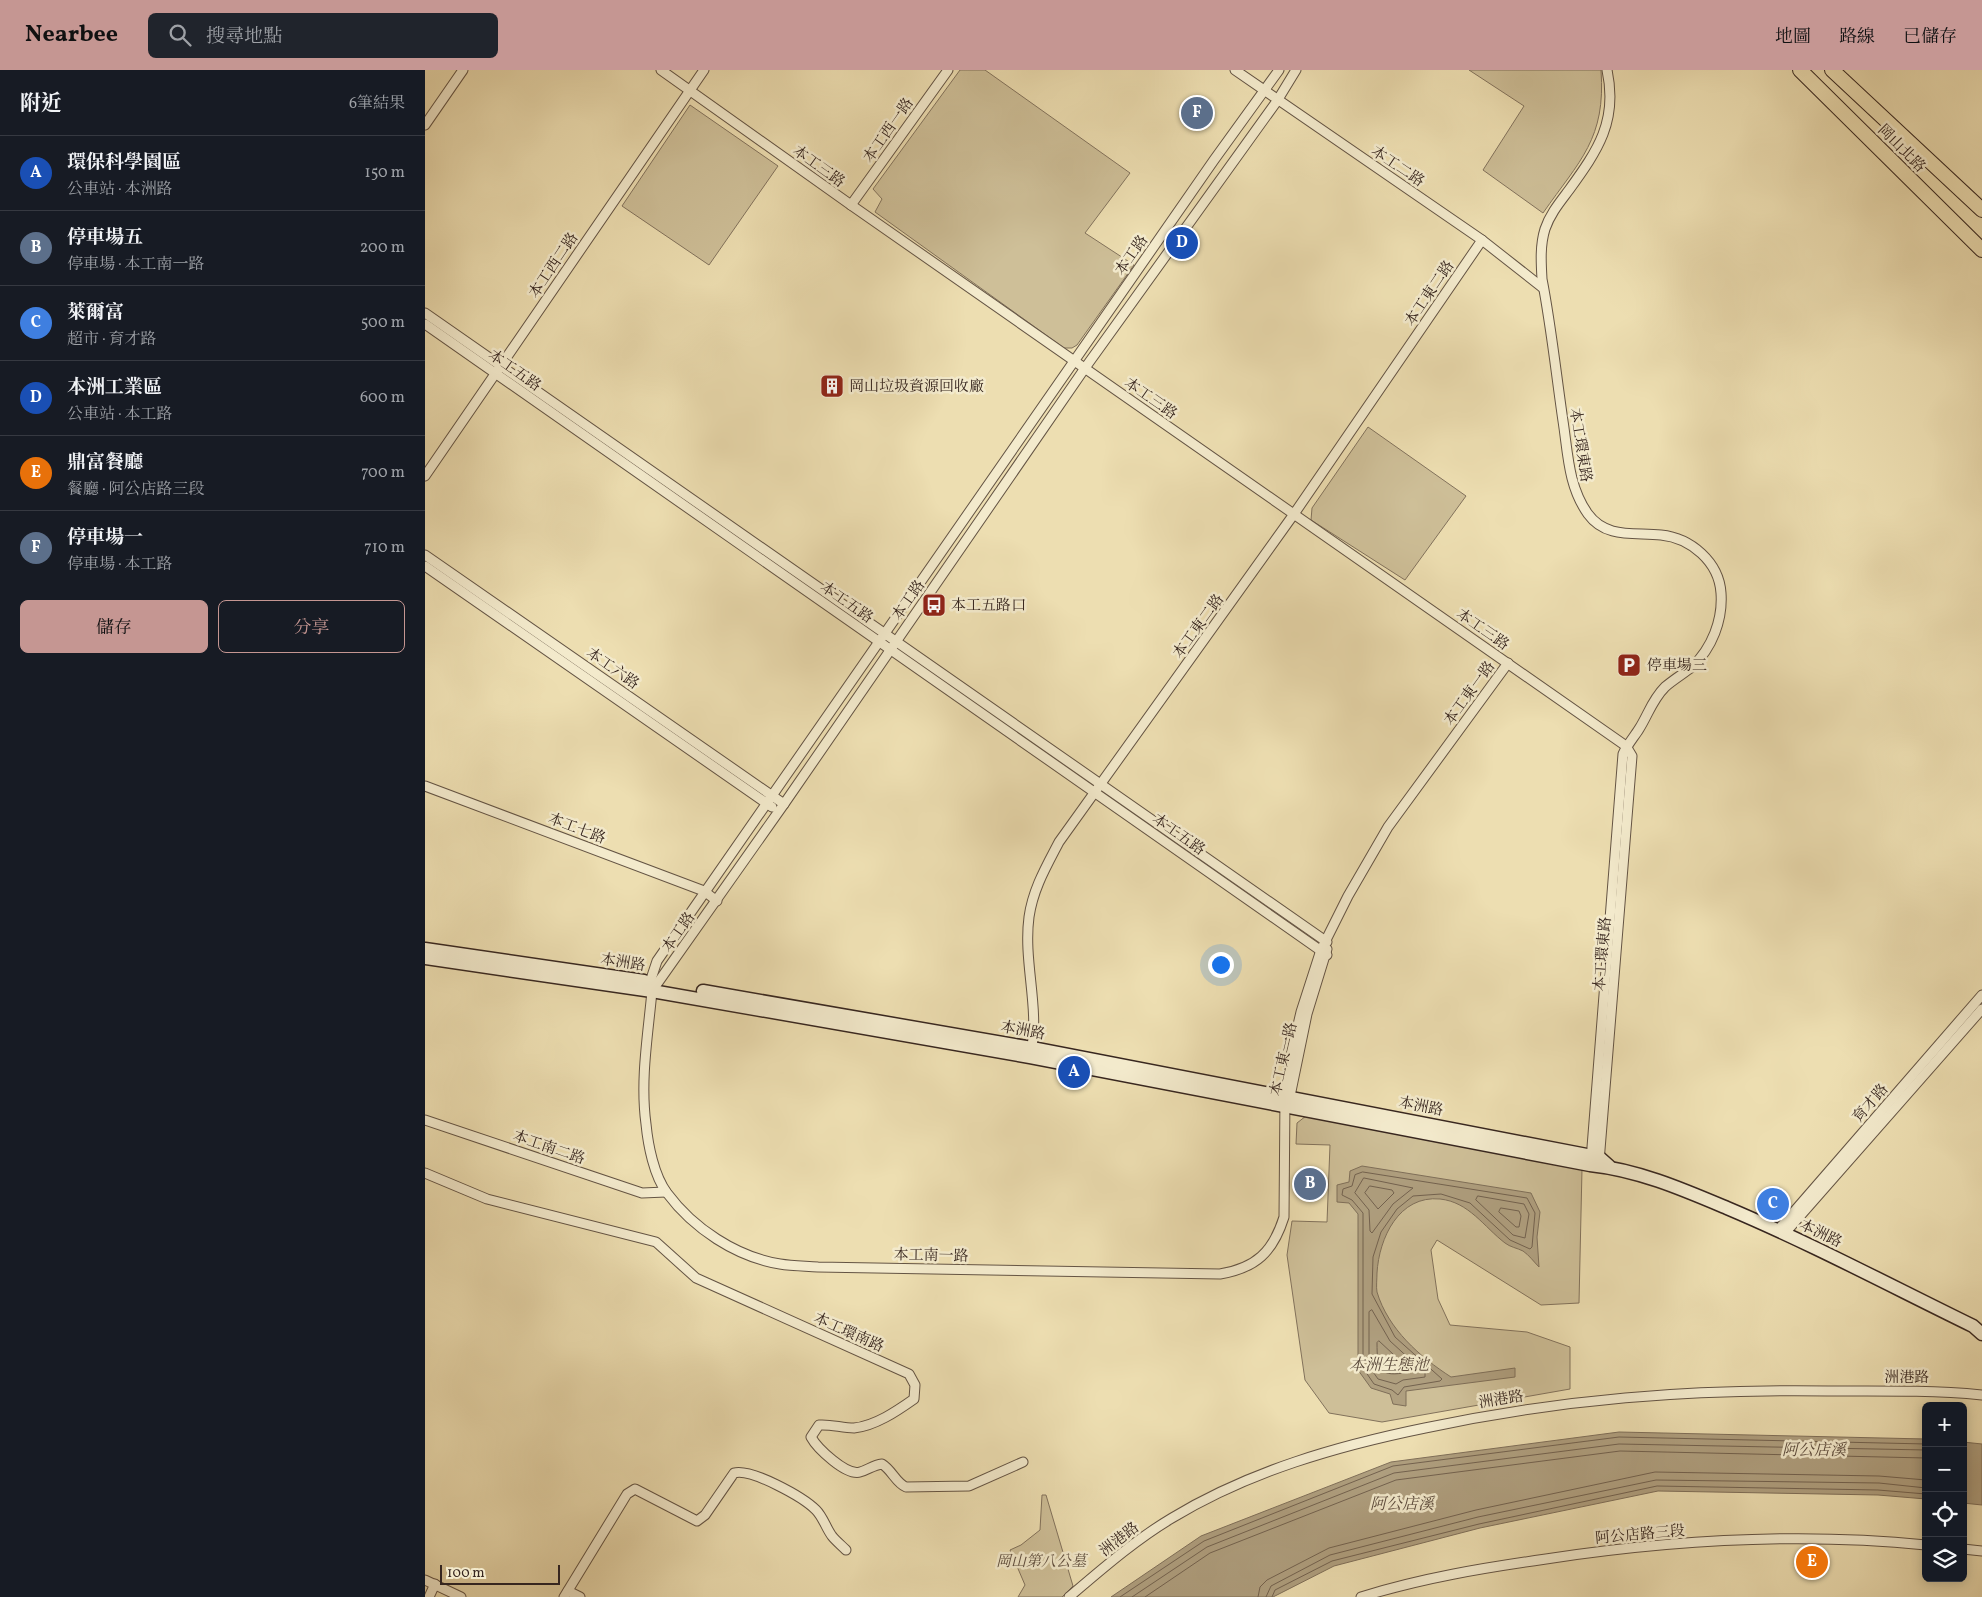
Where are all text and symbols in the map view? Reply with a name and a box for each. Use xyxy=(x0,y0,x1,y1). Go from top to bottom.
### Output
search box xyxy=(148,13,498,58)
text: Nearbee xyxy=(25,18,118,52)
icon: search xyxy=(166,21,194,49)
text: 搜尋地點 xyxy=(206,24,282,50)
text: 地圖 xyxy=(1775,25,1811,50)
text: 路線 xyxy=(1839,25,1875,50)
text: 已儲存 xyxy=(1903,25,1957,50)
text: 附近 xyxy=(20,90,62,119)
text: 6筆結果 xyxy=(349,93,405,115)
street label: 本工西一路 xyxy=(859,94,919,168)
pin: F xyxy=(1181,94,1213,132)
street label: 岡山北路 xyxy=(1872,120,1930,178)
street label: 本工三路 xyxy=(788,141,849,193)
street label: 本工二路 xyxy=(1366,142,1428,193)
text: 環保科學園區 xyxy=(67,150,181,176)
text: A xyxy=(30,162,42,184)
text: 150 m xyxy=(364,162,405,184)
text: 公車站 · 本洲路 xyxy=(67,179,173,201)
pin: D xyxy=(1166,224,1198,262)
text: 停車場五 xyxy=(67,225,143,251)
street label: 本工西二路 xyxy=(525,229,584,303)
street label: 本工路 xyxy=(1111,231,1154,280)
text: B xyxy=(31,237,41,259)
text: 200 m xyxy=(360,237,405,259)
text: 停車場 · 本工南一路 xyxy=(67,254,205,276)
street label: 本工東二路 xyxy=(1401,257,1460,331)
text: 萊爾富 xyxy=(67,300,124,326)
text: C xyxy=(31,312,41,334)
text: 500 m xyxy=(361,312,405,334)
text: 超市 · 育才路 xyxy=(67,329,157,351)
street label: 本工五路 xyxy=(484,345,545,397)
building icon: 岡山垃圾資源回收廠 xyxy=(819,373,845,399)
street label: 本工三路 xyxy=(1120,373,1181,425)
text: 本洲工業區 xyxy=(67,375,162,401)
place label: 岡山垃圾資源回收廠 xyxy=(849,377,984,398)
text: D xyxy=(30,387,42,409)
text: 600 m xyxy=(360,387,405,409)
text: 公車站 · 本工路 xyxy=(67,404,173,426)
street label: 本工環東路 xyxy=(1563,407,1596,484)
text: 鼎富餐廳 xyxy=(67,450,143,476)
text: E xyxy=(31,462,41,484)
text: 700 m xyxy=(361,462,405,484)
text: 餐廳 · 阿公店路三段 xyxy=(67,479,205,501)
text: 停車場一 xyxy=(67,525,143,551)
text: F xyxy=(31,537,41,559)
text: 710 m xyxy=(364,537,405,559)
text: 停車場 · 本工路 xyxy=(67,554,173,576)
street label: 本工路 xyxy=(888,576,931,625)
street label: 本工五路 xyxy=(816,577,877,629)
street label: 本工東二路 xyxy=(1169,590,1230,663)
bus stop icon: 本工五路口 xyxy=(921,592,947,618)
place label: 本工五路口 xyxy=(951,596,1026,617)
button: 儲存 xyxy=(20,600,208,653)
button: 分享 xyxy=(218,600,405,653)
street label: 本工三路 xyxy=(1452,604,1513,656)
street label: 本工六路 xyxy=(582,643,643,695)
parking icon: 停車場三 xyxy=(1616,652,1642,678)
place label: 停車場三 xyxy=(1647,656,1707,677)
street label: 本工東一路 xyxy=(1440,657,1501,730)
street label: 本工七路 xyxy=(545,809,608,850)
street label: 本工五路 xyxy=(1148,809,1209,861)
street label: 本工路 xyxy=(658,908,701,957)
street label: 本工環東路 xyxy=(1590,916,1617,992)
street label: 本洲路 xyxy=(599,950,647,977)
your location xyxy=(1208,952,1234,978)
street label: 本洲路 xyxy=(999,1017,1047,1046)
street label: 本工東一路 xyxy=(1266,1020,1303,1098)
pin: A xyxy=(1058,1053,1090,1091)
street label: 育才路 xyxy=(1848,1080,1894,1128)
street label: 本洲路 xyxy=(1397,1093,1445,1122)
street label: 本工南二路 xyxy=(510,1126,587,1171)
pin: B xyxy=(1294,1165,1326,1203)
pin: C xyxy=(1757,1185,1789,1223)
street label: 本洲路 xyxy=(1796,1215,1845,1254)
street label: 本工南一路 xyxy=(893,1245,969,1268)
street label: 本工環南路 xyxy=(810,1309,887,1358)
water label: 本洲生態池 xyxy=(1349,1355,1431,1377)
street label: 洲港路 xyxy=(1884,1368,1930,1389)
street label: 洲港路 xyxy=(1477,1387,1525,1414)
map controls xyxy=(1922,1402,1967,1582)
button: + xyxy=(1922,1402,1967,1447)
water label: 阿公店溪 xyxy=(1782,1440,1848,1462)
button: − xyxy=(1922,1447,1967,1492)
button: locate xyxy=(1922,1492,1967,1537)
water label: 阿公店溪 xyxy=(1370,1494,1436,1516)
street label: 洲港路 xyxy=(1096,1518,1144,1562)
street label: 阿公店路三段 xyxy=(1594,1521,1686,1550)
button: layers xyxy=(1922,1537,1967,1582)
pin: E xyxy=(1796,1543,1828,1581)
park label: 岡山第八公墓 xyxy=(996,1552,1089,1573)
scale bar xyxy=(440,1562,560,1585)
text: 100 m xyxy=(447,1564,485,1583)

